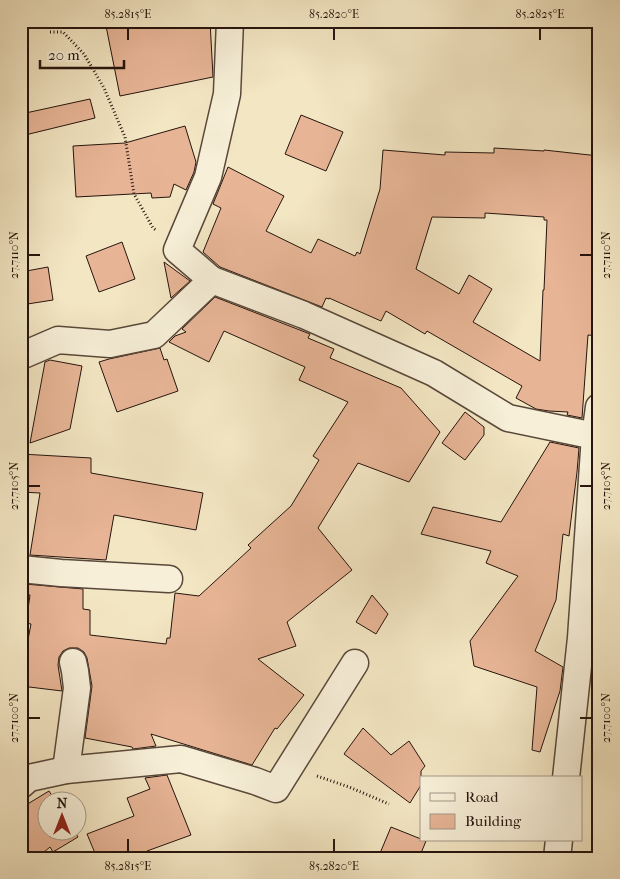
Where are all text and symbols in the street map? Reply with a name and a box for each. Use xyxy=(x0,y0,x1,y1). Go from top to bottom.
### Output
text: 85.2815°E xyxy=(105,7,151,21)
text: 85.2820°E xyxy=(309,7,359,21)
text: 85.2825°E xyxy=(516,7,564,21)
scale bar xyxy=(40,38,124,70)
text: 20 m xyxy=(48,46,80,64)
text: 27.7110°N xyxy=(7,231,21,279)
text: 27.7110°N xyxy=(599,231,613,279)
text: 27.7105°N xyxy=(7,462,21,510)
text: 27.7105°N xyxy=(599,462,613,510)
text: 27.7100°N xyxy=(7,693,21,743)
text: 27.7100°N xyxy=(599,693,613,743)
legend xyxy=(420,776,582,842)
text: Road xyxy=(465,788,499,806)
north arrow xyxy=(38,792,88,842)
text: N xyxy=(57,795,68,812)
text: Building xyxy=(465,812,522,830)
text: 85.2815°E xyxy=(105,859,151,873)
text: 85.2820°E xyxy=(309,859,359,873)

